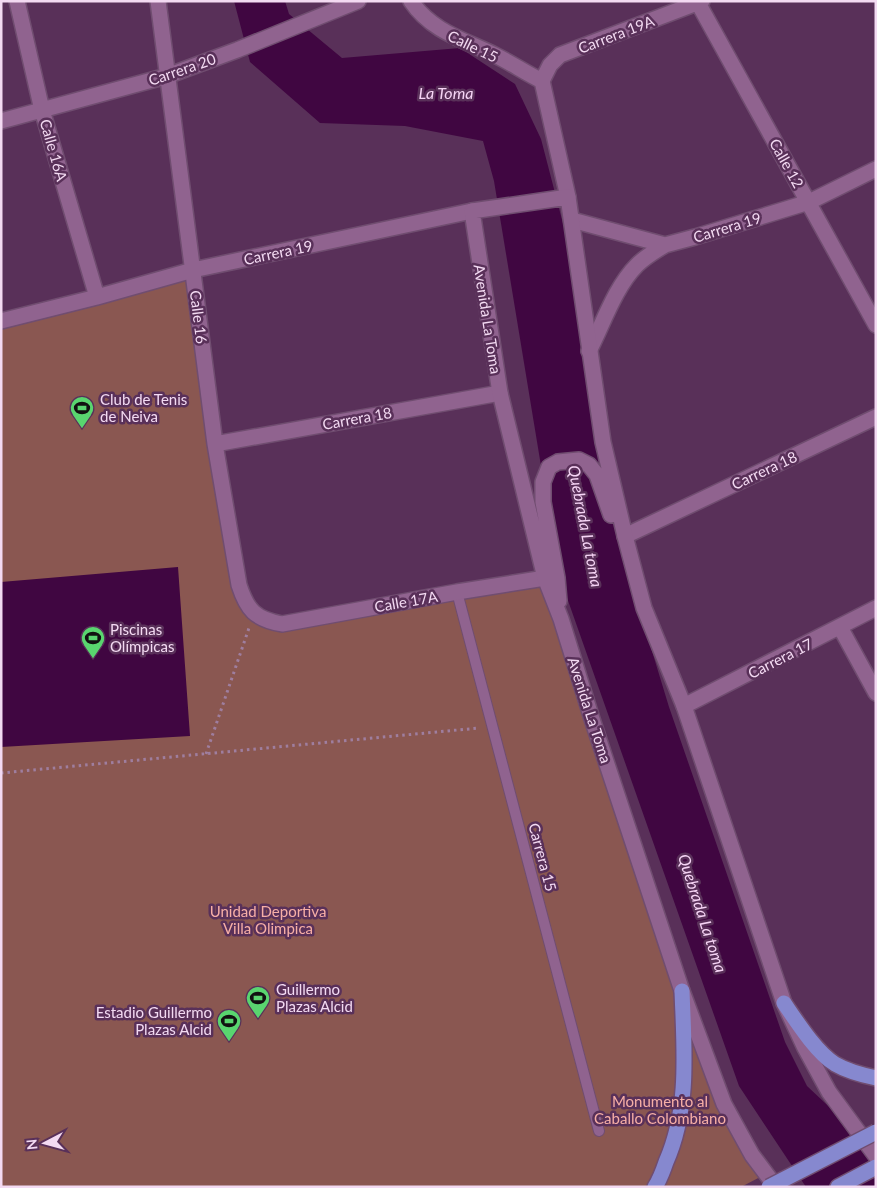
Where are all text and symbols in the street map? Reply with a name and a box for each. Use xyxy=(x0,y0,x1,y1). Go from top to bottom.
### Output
street label: Carrera 19A xyxy=(575,11,657,57)
street label: Calle 15 xyxy=(445,26,501,66)
street label: Carrera 20 xyxy=(146,49,218,89)
water label: La Toma xyxy=(419,83,473,102)
street label: Calle 16A xyxy=(37,117,72,184)
street label: Calle 12 xyxy=(766,135,808,191)
street label: Carrera 19 xyxy=(691,208,763,246)
street label: Carrera 19 xyxy=(242,236,314,268)
street label: Avenida La Toma xyxy=(470,263,506,375)
street label: Calle 16 xyxy=(187,289,211,345)
place label: Club de Tenis de Neiva xyxy=(100,390,187,425)
sports icon: Club de Tenis de Neiva xyxy=(69,395,95,429)
street label: Carrera 18 xyxy=(321,403,393,433)
street label: Carrera 18 xyxy=(728,447,800,493)
water label: Quebrada La toma xyxy=(565,463,607,589)
street label: Calle 17A xyxy=(373,586,440,615)
place label: Piscinas Olímpicas xyxy=(110,620,174,655)
sports icon: Piscinas Olímpicas xyxy=(80,625,106,659)
street label: Carrera 17 xyxy=(745,634,816,682)
street label: Avenida La Toma xyxy=(564,655,616,765)
street label: Carrera 15 xyxy=(525,821,561,893)
water label: Quebrada La toma xyxy=(675,851,731,975)
park label: Unidad Deportiva Villa Olimpica xyxy=(210,902,326,937)
place label: Guillermo Plazas Alcid xyxy=(276,980,353,1015)
sports icon: Guillermo Plazas Alcid xyxy=(245,985,271,1019)
place label: Estadio Guillermo Plazas Alcid xyxy=(96,1003,212,1038)
sports icon: Estadio Guillermo Plazas Alcid xyxy=(216,1008,242,1042)
park label: Monumento al Caballo Colombiano xyxy=(594,1092,726,1127)
north arrow xyxy=(20,1118,70,1168)
text: N xyxy=(23,1138,41,1151)

